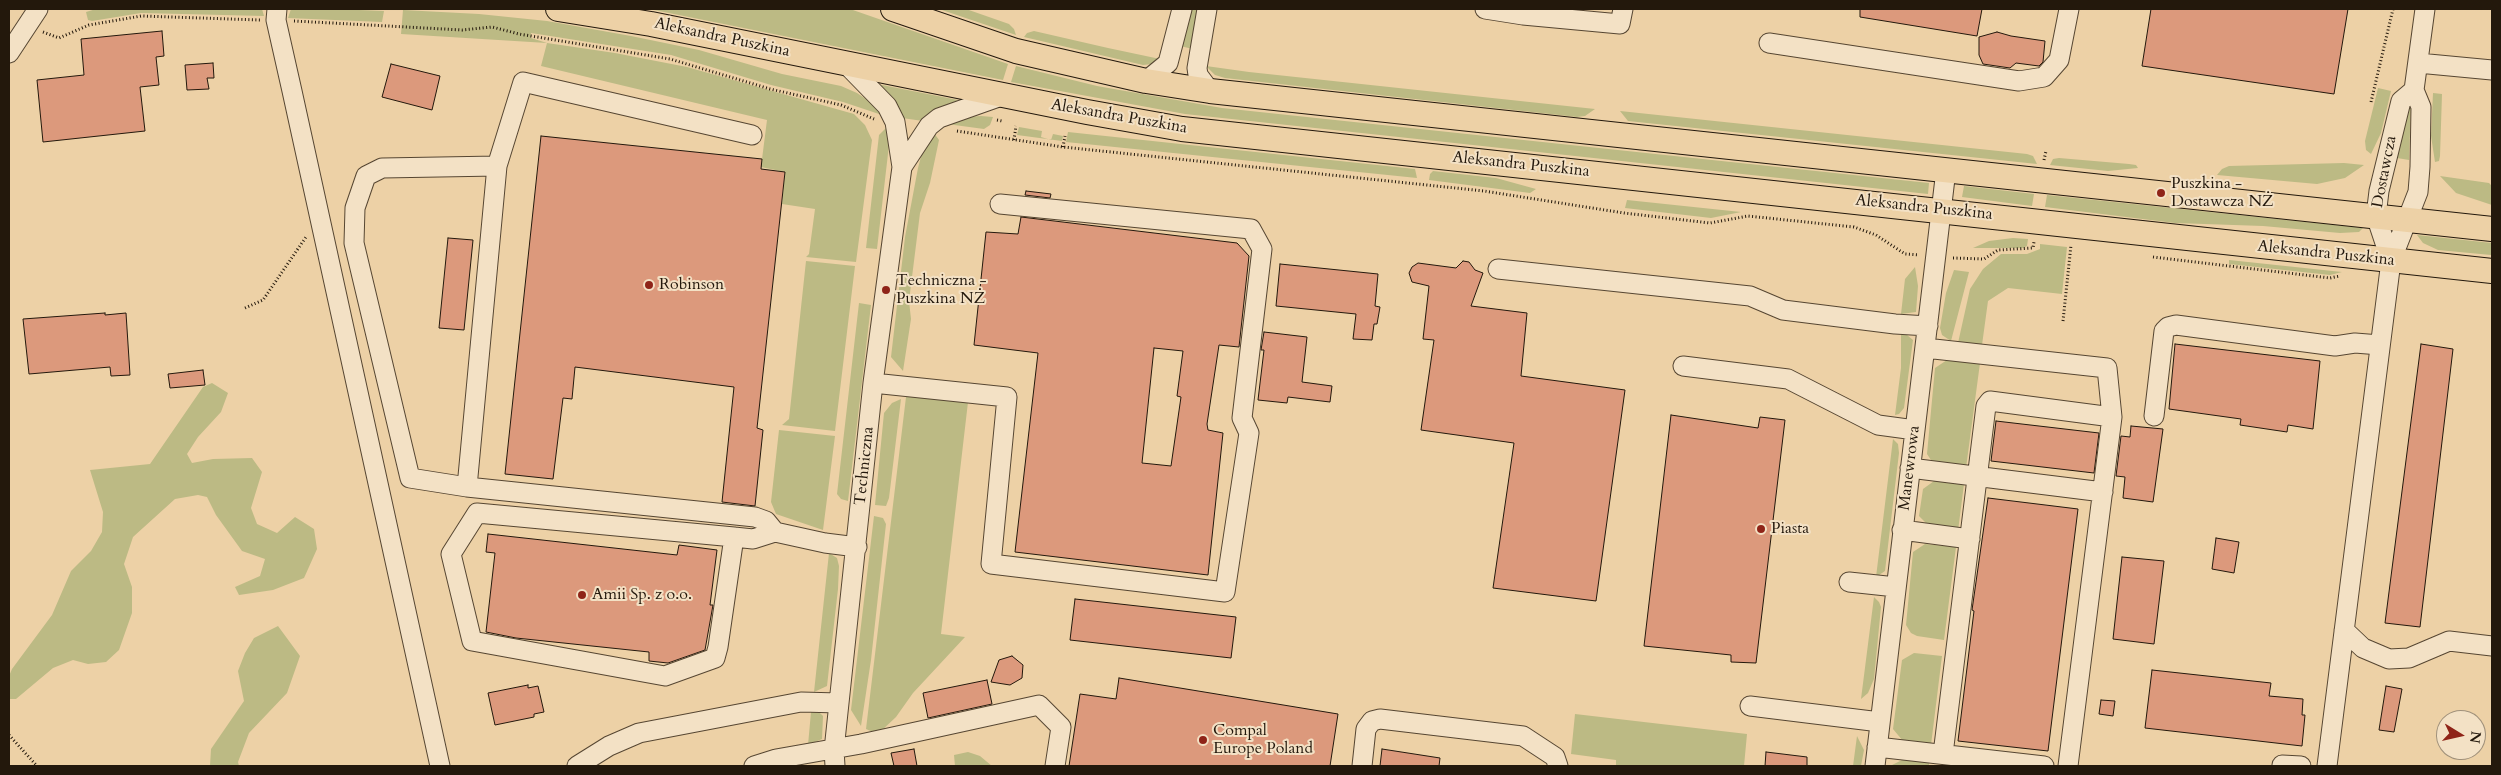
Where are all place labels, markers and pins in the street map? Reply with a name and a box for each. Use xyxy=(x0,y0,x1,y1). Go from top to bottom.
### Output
place label: Puszkina - Dostawcza NŻ xyxy=(2171,174,2274,212)
marker: Puszkina - Dostawcza NŻ xyxy=(2155,187,2167,199)
place label: Techniczna - Puszkina NŻ xyxy=(896,271,987,309)
place label: Robinson xyxy=(659,275,724,295)
marker: Robinson xyxy=(643,279,655,291)
marker: Techniczna - Puszkina NŻ xyxy=(880,284,892,296)
place label: Piasta xyxy=(1771,519,1809,539)
marker: Piasta xyxy=(1755,523,1767,535)
place label: Amii Sp. z o.o. xyxy=(592,585,692,605)
marker: Amii Sp. z o.o. xyxy=(576,589,588,601)
place label: Compal Europe Poland xyxy=(1213,721,1313,759)
marker: Compal Europe Poland xyxy=(1197,734,1209,746)

